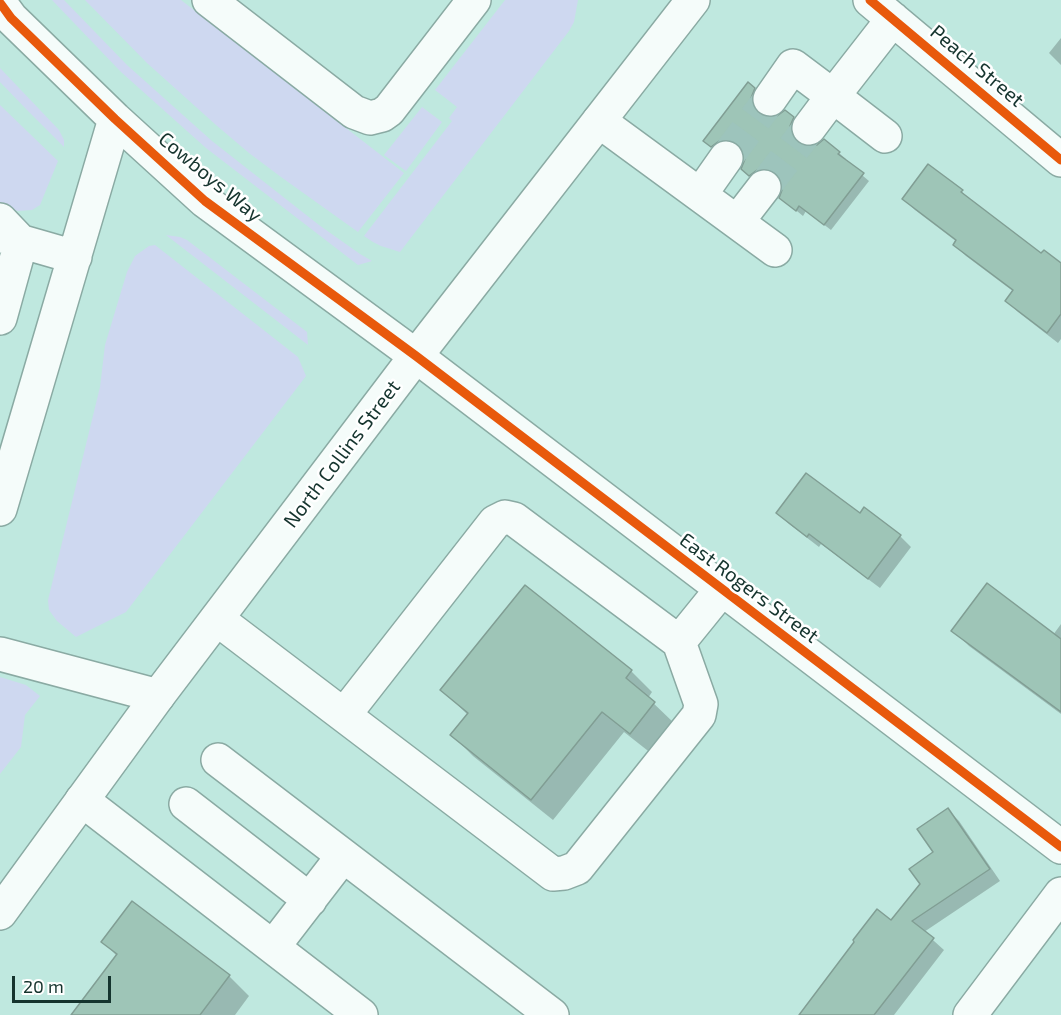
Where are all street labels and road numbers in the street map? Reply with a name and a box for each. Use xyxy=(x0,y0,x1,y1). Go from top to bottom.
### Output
street label: Peach Street xyxy=(925,20,1029,112)
street label: Cowboys Way xyxy=(154,127,266,227)
street label: North Collins Street xyxy=(279,375,405,533)
street label: East Rogers Street xyxy=(675,528,823,648)

